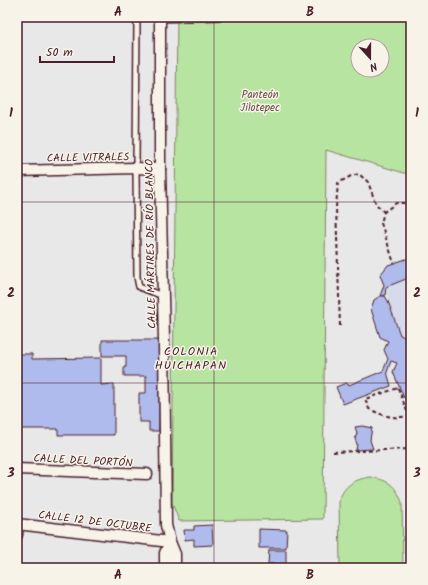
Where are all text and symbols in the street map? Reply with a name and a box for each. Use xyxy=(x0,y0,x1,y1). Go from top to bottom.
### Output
text: A xyxy=(114,2,122,23)
text: B xyxy=(306,2,314,23)
scale bar xyxy=(40,38,114,64)
north arrow xyxy=(350,38,390,78)
text: 50 m xyxy=(46,43,73,62)
text: N xyxy=(367,57,380,76)
park label: Panteón Jilotepec xyxy=(240,86,280,117)
text: 1 xyxy=(9,103,13,124)
text: 1 xyxy=(415,103,419,124)
street label: CALLE VITRALES xyxy=(47,148,130,168)
street label: CALLE MÁRTIRES DE RÍO BLANCO xyxy=(141,159,161,329)
text: 2 xyxy=(7,283,15,304)
text: 2 xyxy=(413,283,421,304)
district label: COLONIA HUICHAPAN xyxy=(155,342,227,375)
street label: CALLE DEL PORTÓN xyxy=(33,449,134,473)
text: 3 xyxy=(6,463,15,484)
text: 3 xyxy=(412,463,421,484)
street label: CALLE 12 DE OCTUBRE xyxy=(37,506,153,538)
text: A xyxy=(114,565,122,585)
text: B xyxy=(306,565,314,585)

